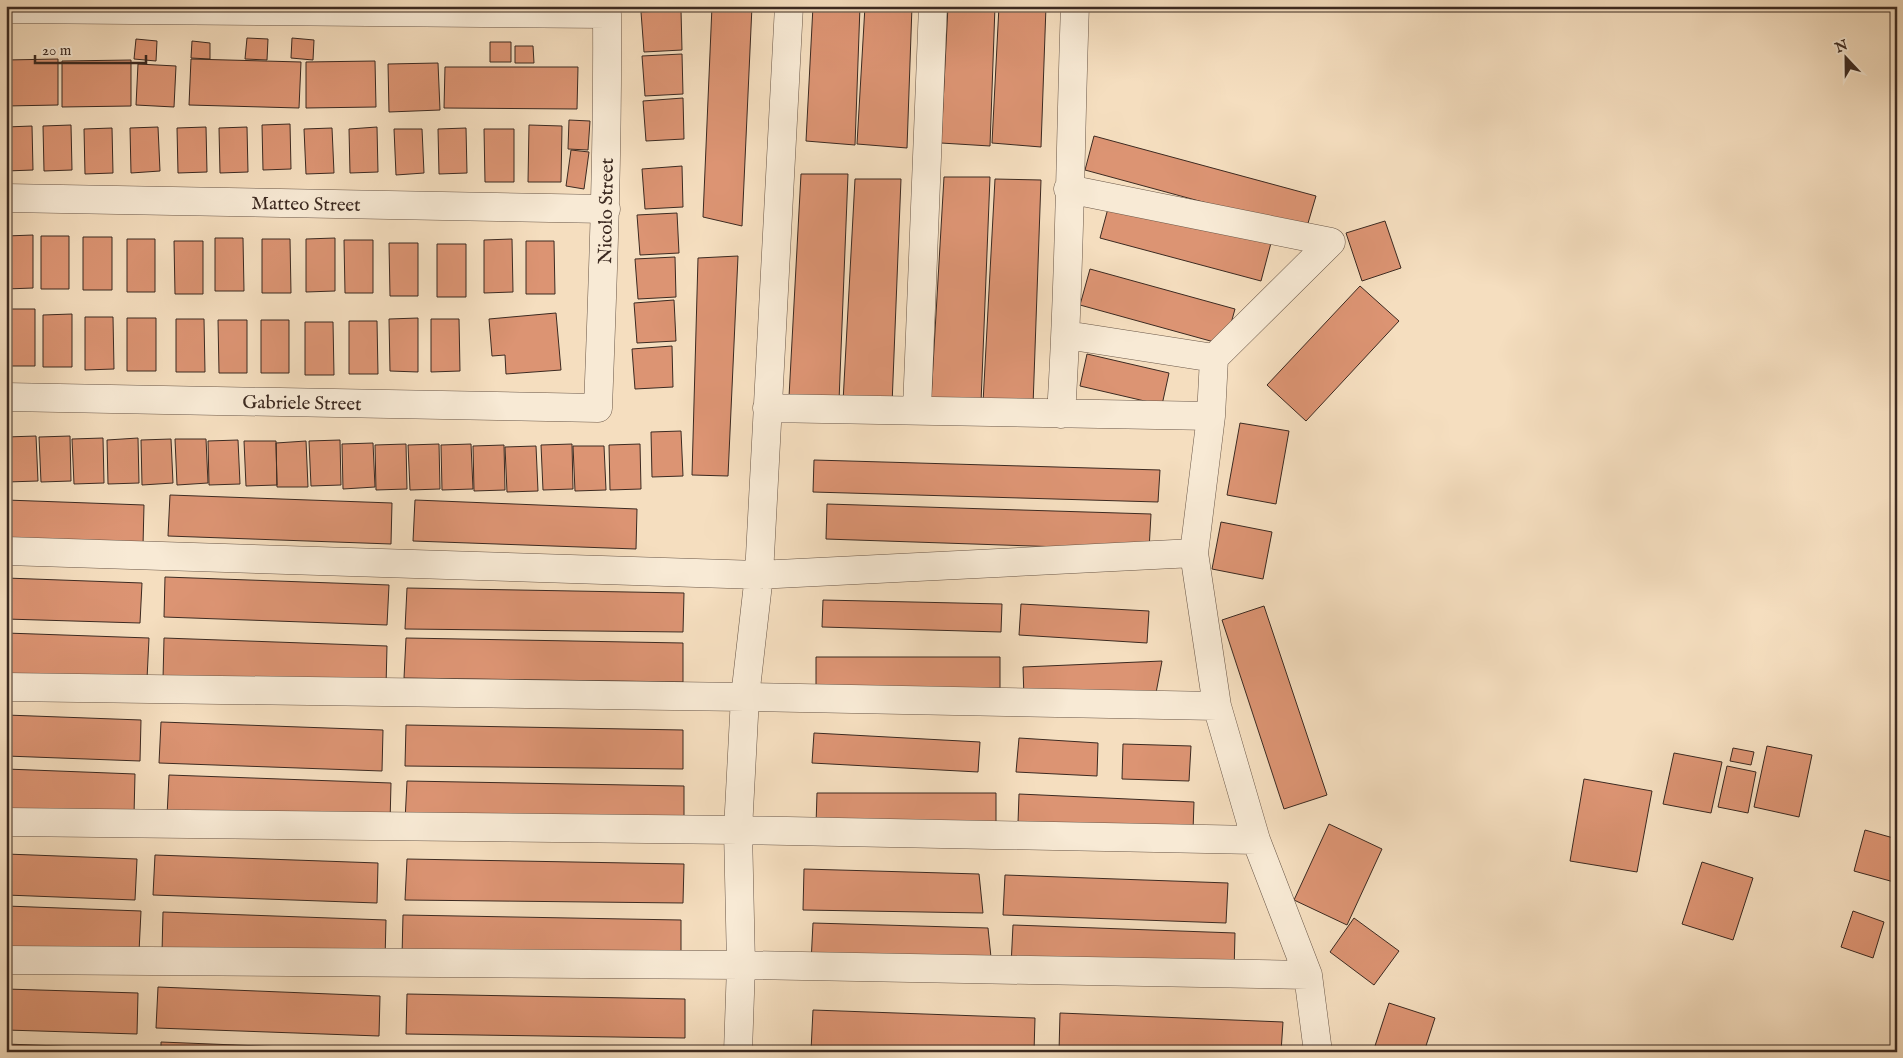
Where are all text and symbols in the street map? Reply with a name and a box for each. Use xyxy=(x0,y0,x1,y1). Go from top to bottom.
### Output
scale bar xyxy=(35,32,146,64)
north arrow xyxy=(1820,32,1870,82)
text: N xyxy=(1832,36,1850,58)
text: 20 m xyxy=(42,41,72,60)
street label: Nicolo Street xyxy=(594,157,620,264)
street label: Matteo Street xyxy=(251,192,361,218)
street label: Gabriele Street xyxy=(242,391,362,417)

